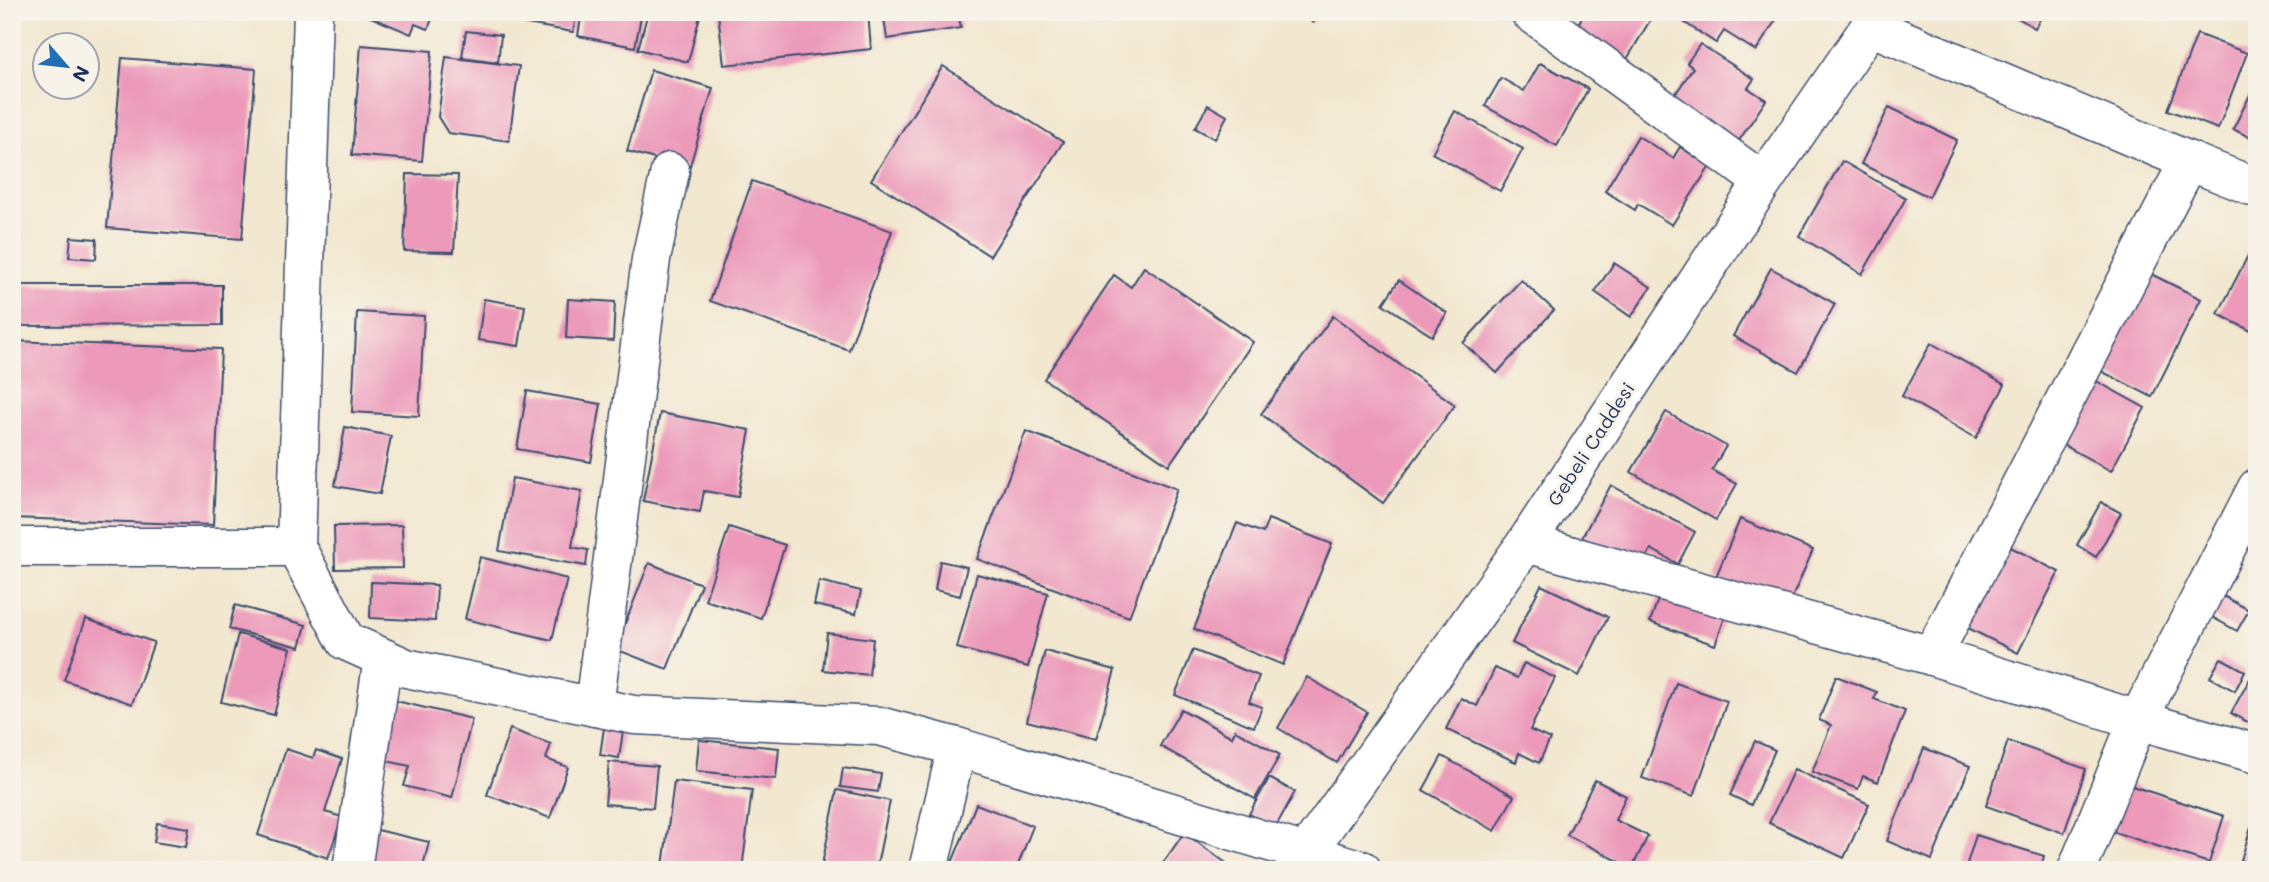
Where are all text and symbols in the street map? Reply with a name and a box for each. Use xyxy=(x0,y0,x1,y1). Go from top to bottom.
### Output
north arrow xyxy=(32,32,102,102)
text: N xyxy=(67,62,96,86)
street label: Gebeli Caddesi xyxy=(1541,377,1640,510)

